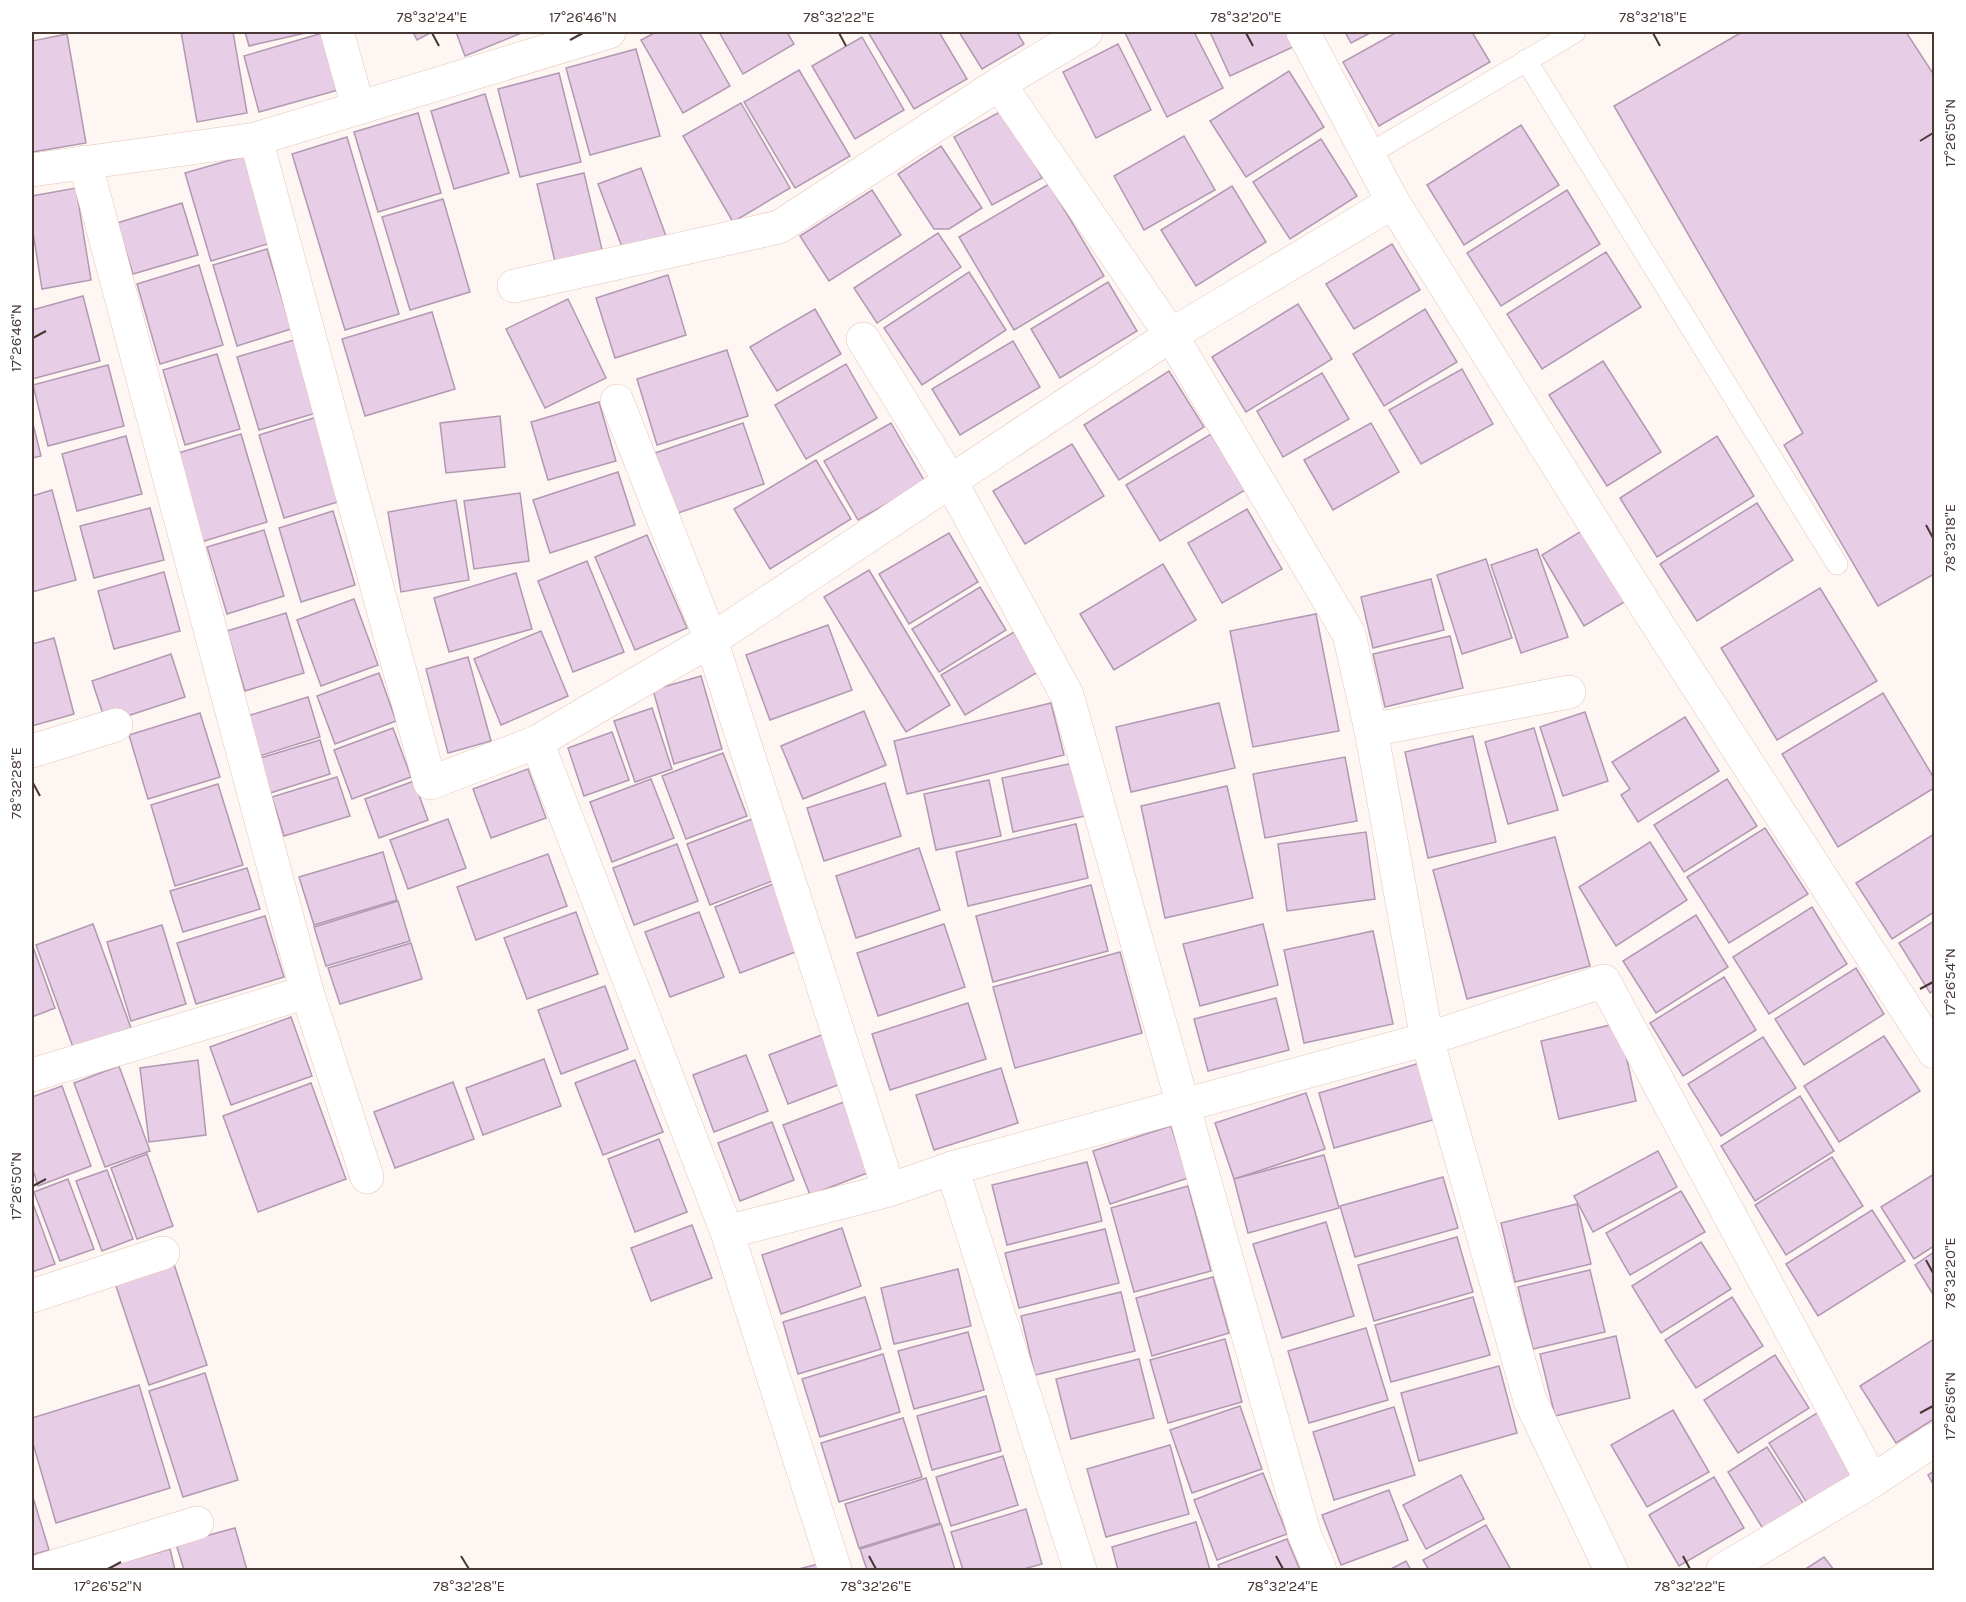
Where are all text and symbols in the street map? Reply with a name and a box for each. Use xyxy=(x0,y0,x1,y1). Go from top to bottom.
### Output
text: 78°32'24"E xyxy=(396,8,468,26)
text: 17°26'46"N xyxy=(549,8,617,26)
text: 78°32'22"E xyxy=(803,8,875,26)
text: 78°32'20"E xyxy=(1210,8,1282,26)
text: 78°32'18"E xyxy=(1619,8,1687,26)
text: 17°26'50"N xyxy=(1941,99,1959,167)
text: 17°26'46"N xyxy=(7,304,25,372)
text: 78°32'18"E xyxy=(1941,504,1959,572)
text: 78°32'28"E xyxy=(7,747,25,819)
text: 17°26'54"N xyxy=(1941,948,1959,1016)
text: 17°26'50"N xyxy=(7,1152,25,1220)
text: 78°32'20"E xyxy=(1941,1237,1959,1309)
text: 17°26'56"N xyxy=(1941,1372,1959,1440)
text: 17°26'52"N xyxy=(74,1577,142,1595)
text: 78°32'28"E xyxy=(433,1577,505,1595)
text: 78°32'26"E xyxy=(840,1577,912,1595)
text: 78°32'24"E xyxy=(1247,1577,1319,1595)
text: 78°32'22"E xyxy=(1654,1577,1726,1595)

